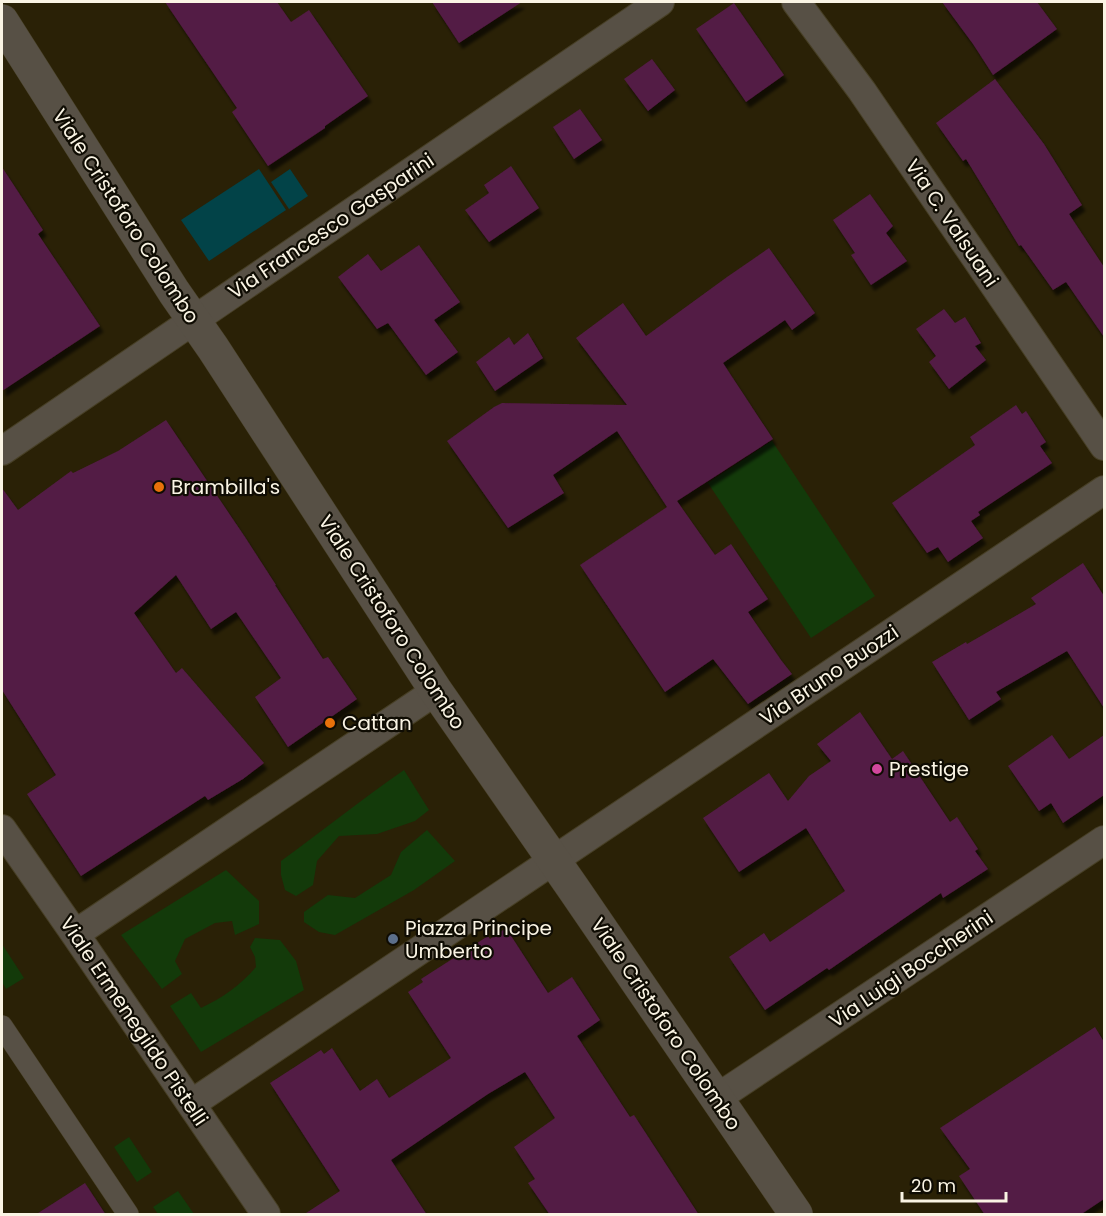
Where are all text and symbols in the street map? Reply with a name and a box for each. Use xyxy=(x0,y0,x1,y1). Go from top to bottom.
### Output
street label: Viale Cristoforo Colombo xyxy=(46,103,206,329)
street label: Via Francesco Gasparini xyxy=(222,146,440,306)
street label: Via C. Valsuani xyxy=(899,154,1005,292)
place label: Brambilla's xyxy=(171,473,280,501)
marker: Brambilla's xyxy=(152,480,166,494)
street label: Viale Cristoforo Colombo xyxy=(312,509,472,735)
street label: Via Bruno Buozzi xyxy=(754,618,904,732)
place label: Cattan xyxy=(342,709,412,737)
marker: Cattan xyxy=(323,716,337,730)
place label: Prestige xyxy=(889,755,969,783)
marker: Prestige xyxy=(870,762,884,776)
street label: Via Luigi Boccherini xyxy=(824,904,998,1034)
street label: Viale Ermenegildo Pistelli xyxy=(53,911,215,1131)
street label: Viale Cristoforo Colombo xyxy=(584,912,748,1136)
place label: Piazza Principe Umberto xyxy=(405,914,552,965)
marker: Piazza Principe Umberto xyxy=(386,932,400,946)
scale bar xyxy=(902,1165,1006,1203)
text: 20 m xyxy=(911,1173,956,1198)

